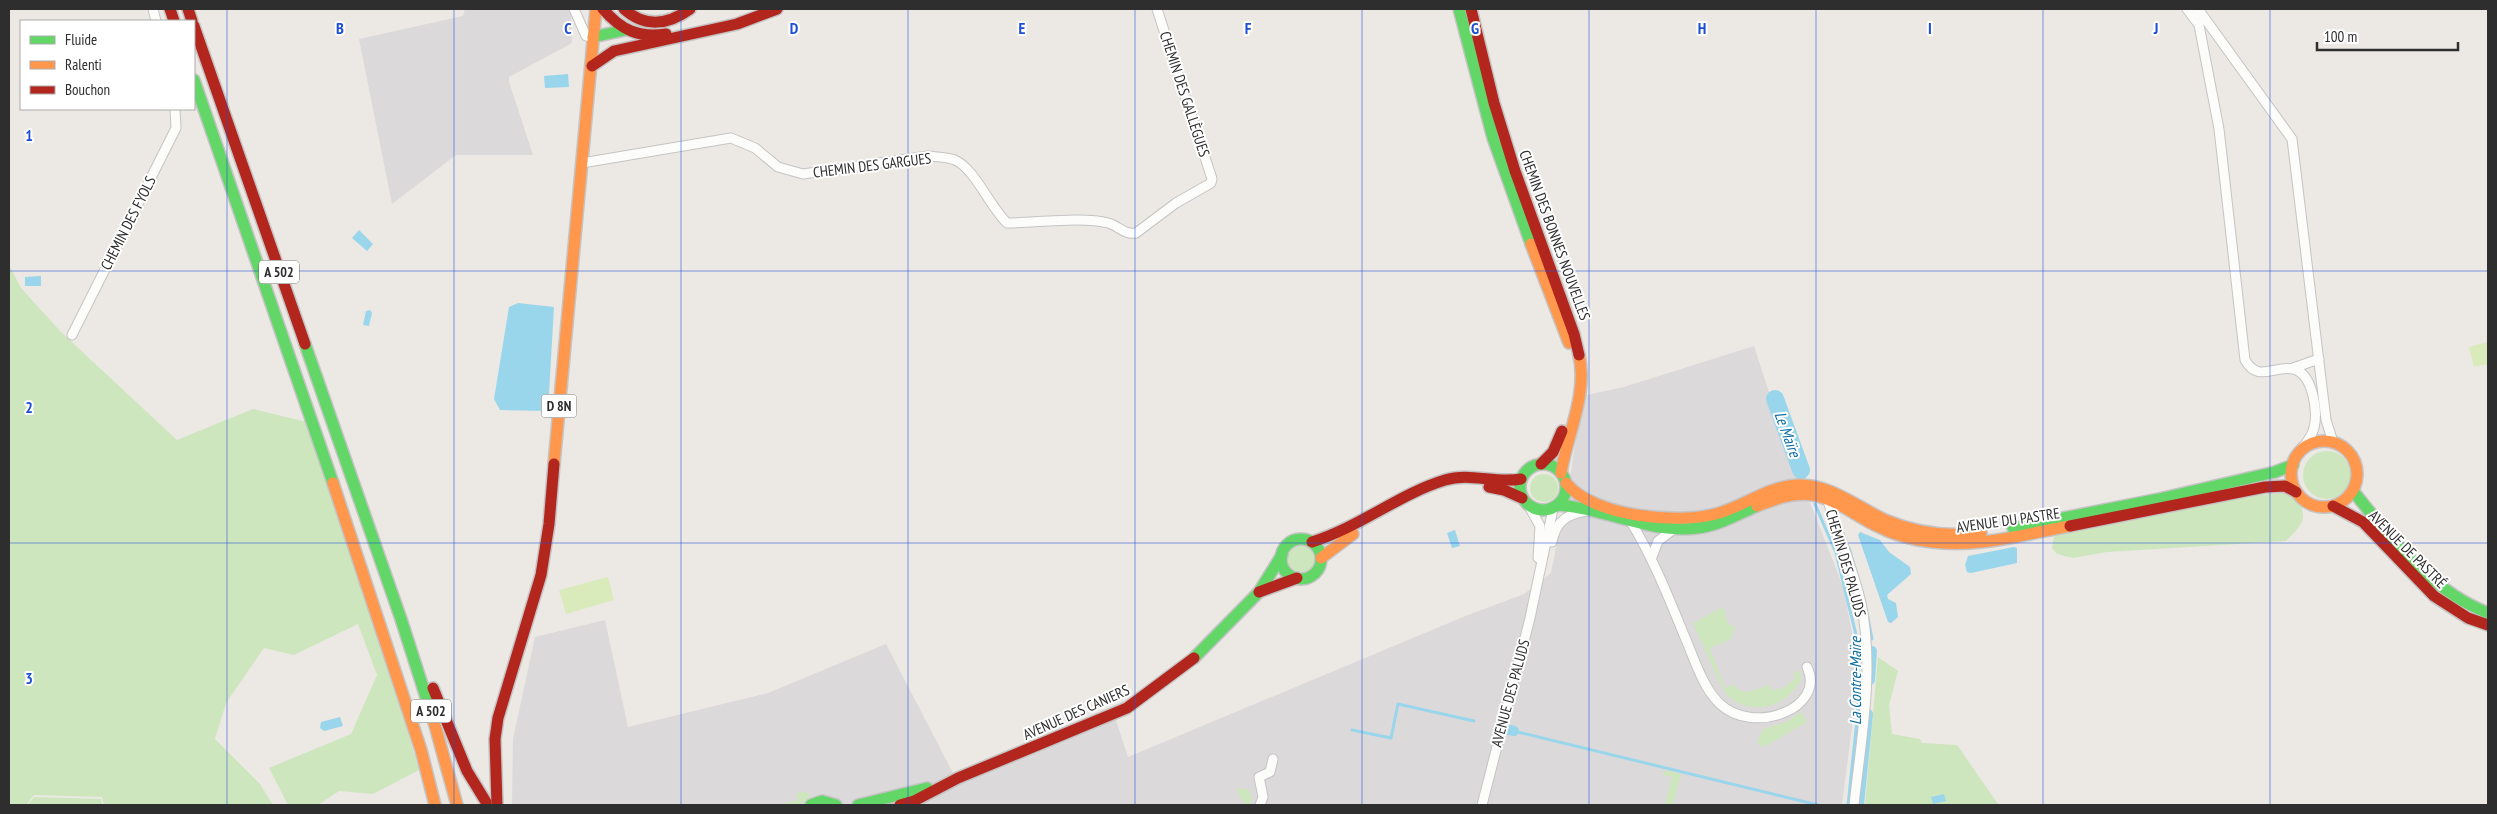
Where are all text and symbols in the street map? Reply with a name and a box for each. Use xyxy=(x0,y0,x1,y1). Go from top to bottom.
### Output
text: B xyxy=(336,18,344,38)
text: C xyxy=(564,18,572,38)
text: D xyxy=(790,18,799,38)
text: E xyxy=(1019,18,1026,38)
text: F xyxy=(1245,18,1252,38)
text: G xyxy=(1471,18,1479,38)
text: H xyxy=(1698,18,1706,38)
text: I xyxy=(1928,18,1932,38)
text: J xyxy=(2153,18,2158,38)
legend xyxy=(20,20,195,110)
scale bar xyxy=(2317,20,2458,52)
text: 100 m xyxy=(2324,27,2357,46)
street label: CHEMIN DES GALLÈGUES xyxy=(1156,29,1214,159)
text: Fluide xyxy=(65,30,97,49)
text: Ralenti xyxy=(65,55,102,74)
text: Bouchon xyxy=(65,80,110,99)
text: 1 xyxy=(25,125,33,145)
street label: CHEMIN DES BONNES NOUVELLES xyxy=(1515,147,1595,323)
street label: CHEMIN DES GARGUES xyxy=(812,148,932,182)
street label: CHEMIN DES FYOLS xyxy=(96,173,160,273)
road number: A 502 xyxy=(259,260,299,284)
road number: D 8N xyxy=(542,394,576,418)
text: 2 xyxy=(25,397,33,417)
water label: Le Maïre xyxy=(1771,408,1806,461)
street label: AVENUE DU PASTRE xyxy=(1955,503,2061,537)
street label: AVENUE DE PASTRÉ xyxy=(2365,506,2451,592)
street label: CHEMIN DES PALUDS xyxy=(1822,507,1870,619)
water label: La Contre-Maïre xyxy=(1845,636,1865,725)
street label: AVENUE DES PALUDS xyxy=(1486,637,1534,749)
text: 3 xyxy=(25,668,33,688)
street label: AVENUE DES CANIERS xyxy=(1020,680,1132,744)
road number: A 502 xyxy=(411,699,451,722)

